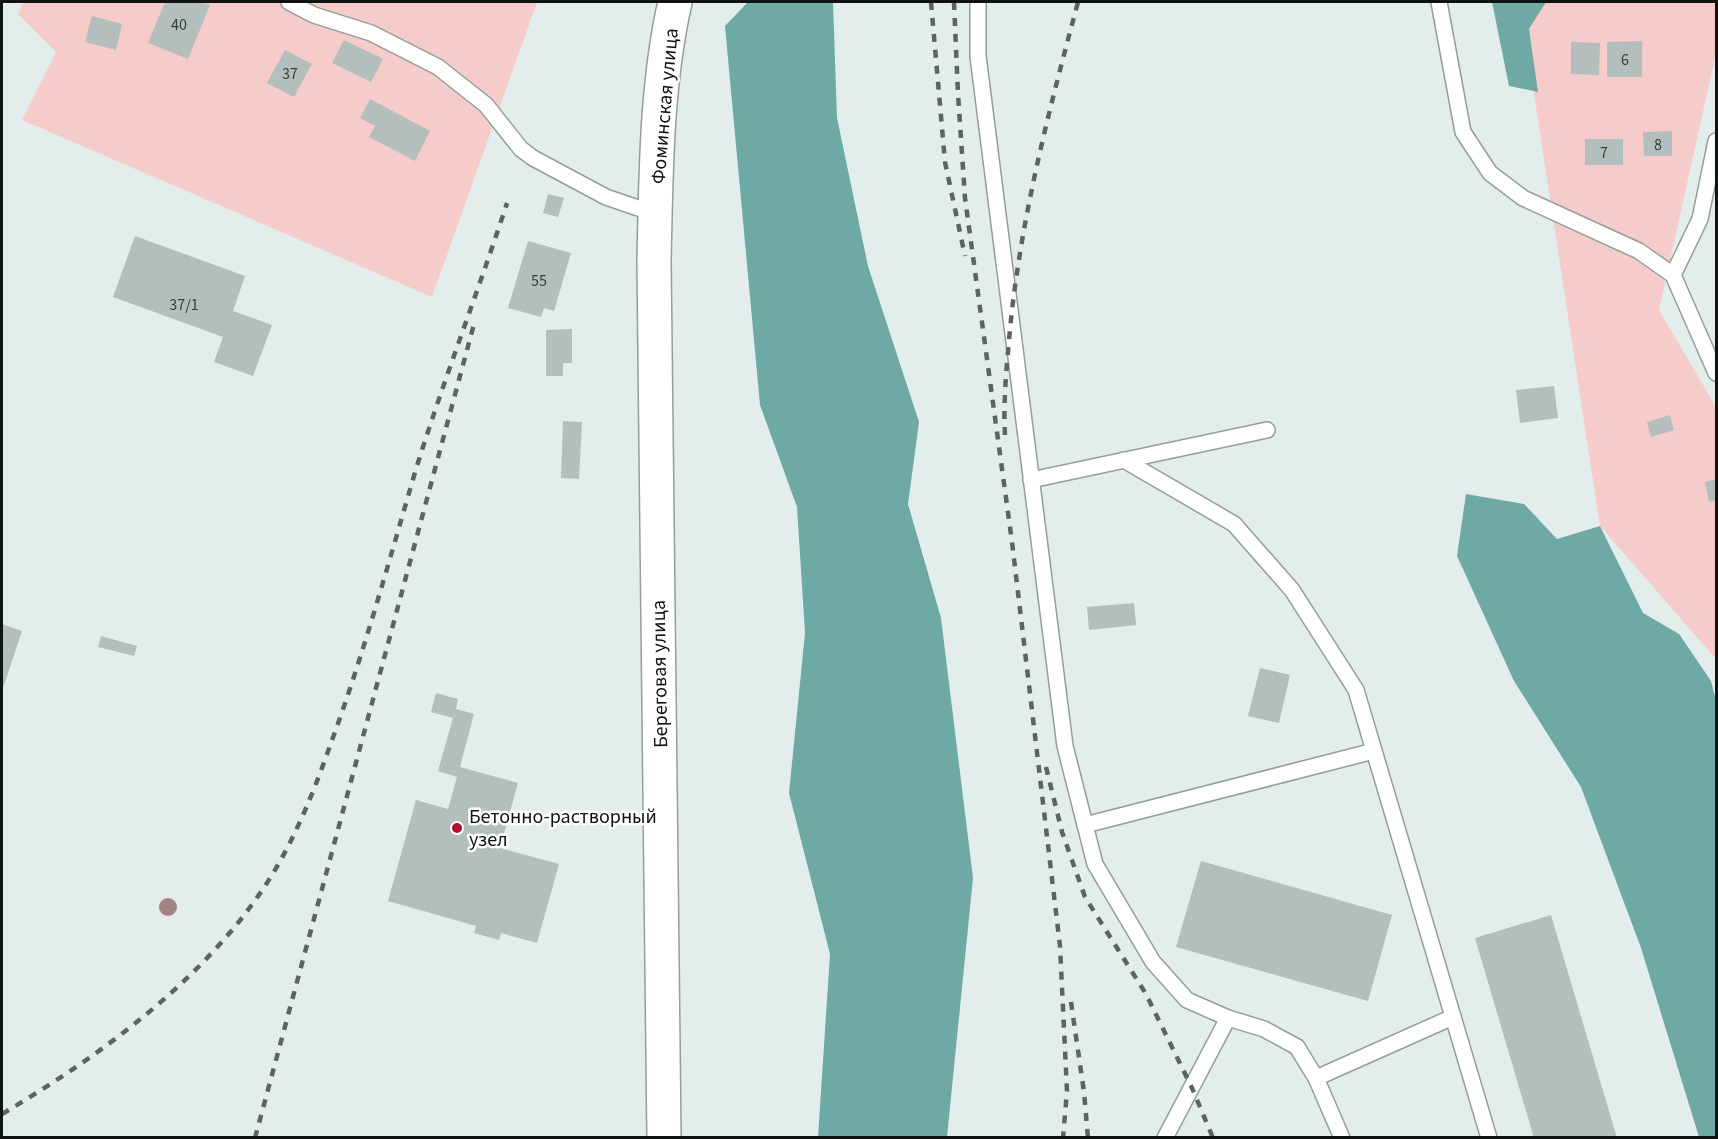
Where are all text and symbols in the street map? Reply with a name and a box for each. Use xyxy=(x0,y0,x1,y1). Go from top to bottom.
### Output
house number: 40 xyxy=(171,14,187,36)
street label: Фоминская улица xyxy=(644,27,686,185)
house number: 6 xyxy=(1621,49,1629,71)
house number: 37 xyxy=(282,63,298,85)
house number: 8 xyxy=(1654,134,1662,156)
house number: 7 xyxy=(1600,142,1608,164)
house number: 55 xyxy=(531,270,547,292)
house number: 37/1 xyxy=(169,294,199,316)
street label: Береговая улица xyxy=(645,600,675,748)
place label: Бетонно-растворный узел xyxy=(469,803,657,854)
marker: Бетонно-растворный узел xyxy=(450,821,464,835)

